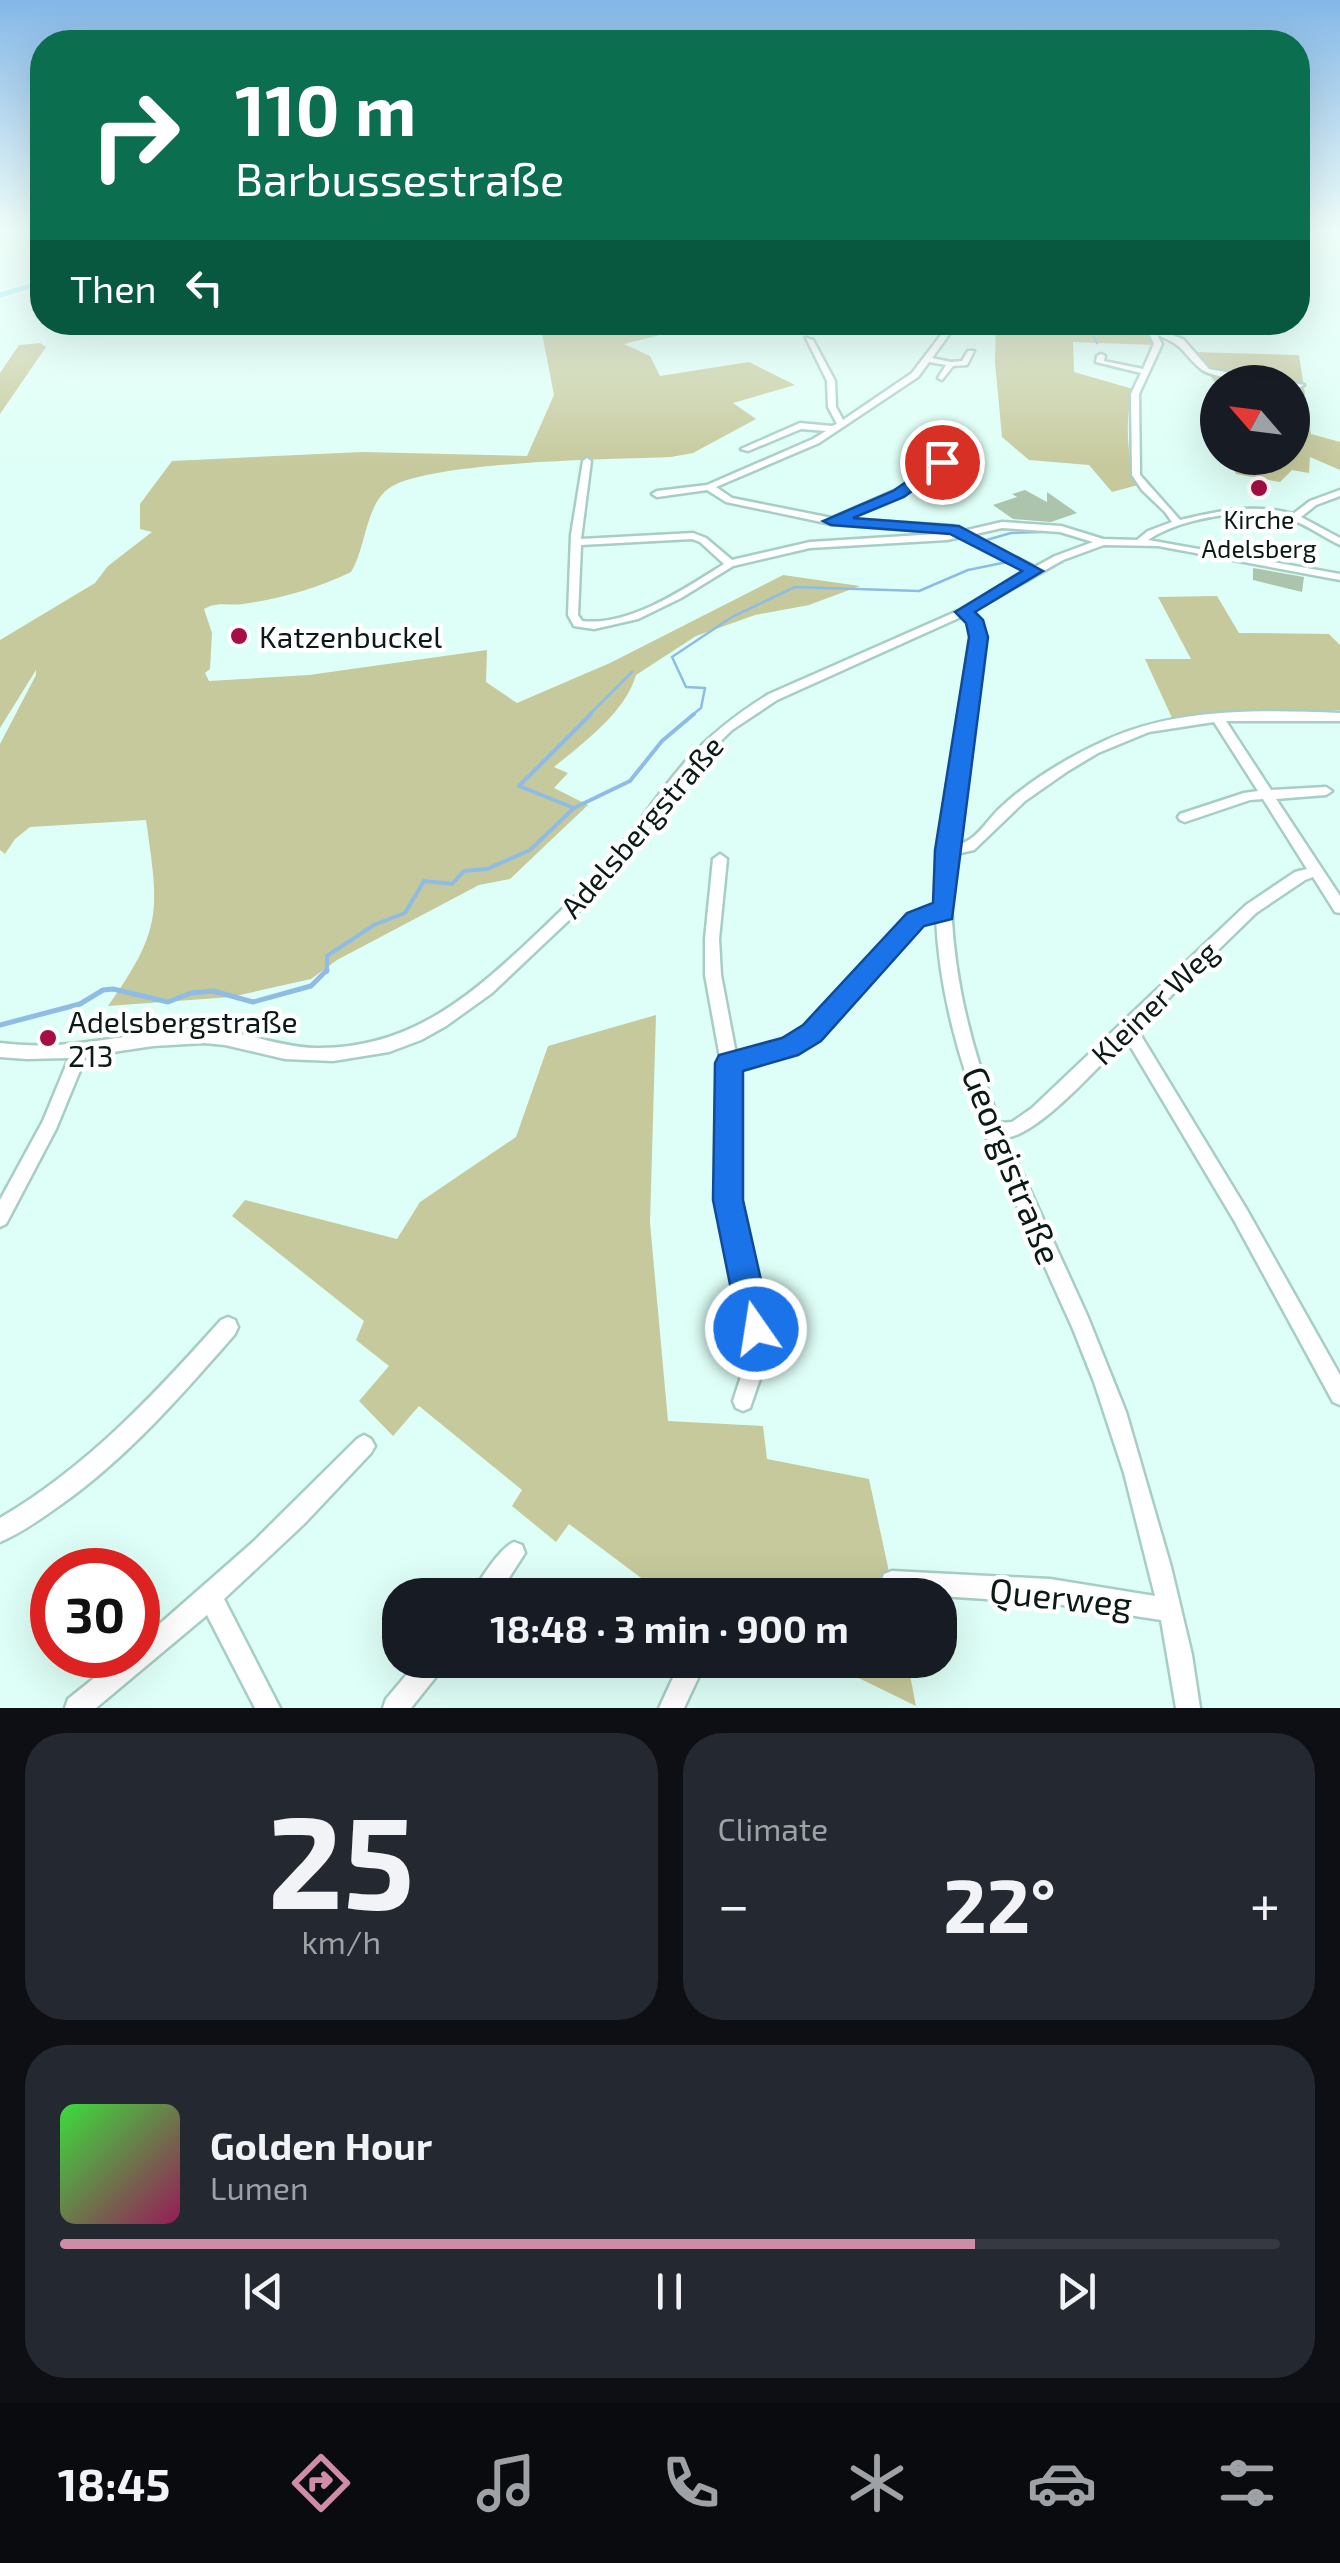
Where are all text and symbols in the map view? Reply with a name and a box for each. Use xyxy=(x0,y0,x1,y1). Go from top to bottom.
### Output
text: 110 m xyxy=(235,66,416,150)
icon: right xyxy=(70,70,200,200)
text: Barbussestraße xyxy=(235,151,564,205)
icon: left xyxy=(177,260,232,315)
text: Then xyxy=(70,265,157,311)
north arrow xyxy=(1200,365,1310,475)
map controls xyxy=(1200,365,1310,475)
pin xyxy=(900,420,985,505)
icon: arrive xyxy=(915,435,970,490)
marker: Kirche Adelsberg xyxy=(1248,477,1270,499)
place label: Kirche Adelsberg xyxy=(1202,504,1317,563)
place label: Katzenbuckel xyxy=(259,618,442,654)
marker: Katzenbuckel xyxy=(228,625,250,647)
street label: Adelsbergstraße xyxy=(552,728,730,924)
street label: Kleiner Weg xyxy=(1083,933,1225,1071)
place label: Adelsbergstraße 213 xyxy=(68,1003,298,1073)
marker: Adelsbergstraße 213 xyxy=(37,1027,59,1049)
street label: Georgistraße xyxy=(954,1060,1072,1270)
position arrow xyxy=(704,1277,808,1381)
speed limit sign: 30 xyxy=(30,1548,160,1678)
street label: Querweg xyxy=(988,1568,1134,1624)
text: 18:48 · 3 min · 900 m xyxy=(490,1605,849,1651)
text: 25 xyxy=(268,1779,415,1935)
text: Climate xyxy=(718,1809,828,1847)
text: 22° xyxy=(943,1858,1056,1948)
text: − xyxy=(718,1870,750,1936)
text: + xyxy=(1250,1870,1280,1936)
text: km/h xyxy=(302,1922,381,1960)
text: Golden Hour xyxy=(210,2122,432,2168)
text: Lumen xyxy=(210,2168,309,2206)
icon: previous xyxy=(236,2264,291,2319)
icon: pause xyxy=(642,2264,697,2319)
icon: next xyxy=(1049,2264,1104,2319)
icon: directions xyxy=(286,2448,356,2518)
icon: music xyxy=(471,2448,541,2518)
icon: phone xyxy=(656,2448,726,2518)
icon: climate xyxy=(842,2448,912,2518)
icon: car xyxy=(1027,2448,1097,2518)
icon: filters xyxy=(1212,2448,1282,2518)
text: 18:45 xyxy=(58,2456,170,2510)

